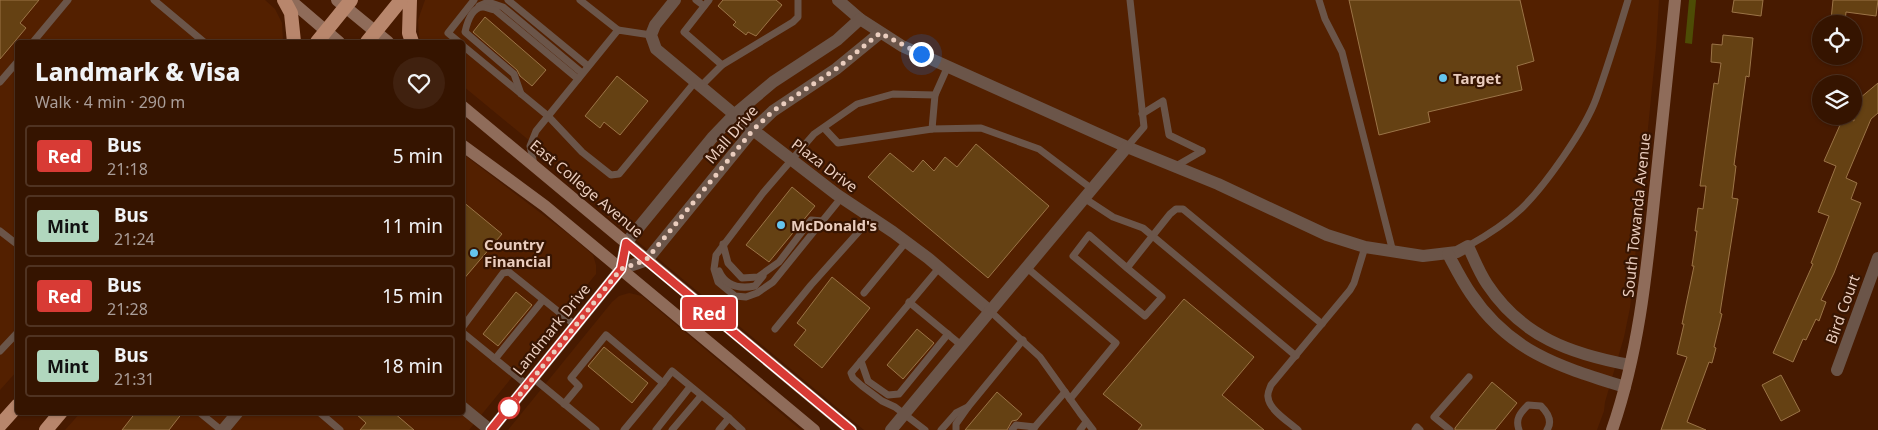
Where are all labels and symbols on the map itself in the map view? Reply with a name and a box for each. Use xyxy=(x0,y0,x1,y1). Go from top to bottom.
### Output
your location xyxy=(909,42,934,67)
place label: Target xyxy=(1453,68,1501,88)
marker: Target xyxy=(1437,72,1449,84)
street label: Mall Drive xyxy=(700,101,762,167)
street label: South Towanda Avenue xyxy=(1617,132,1655,298)
street label: Plaza Drive xyxy=(788,134,862,196)
street label: East College Avenue xyxy=(526,135,648,241)
place label: McDonald's xyxy=(791,215,877,235)
marker: McDonald's xyxy=(775,219,787,231)
place label: Country Financial xyxy=(484,234,551,271)
marker: Country Financial xyxy=(468,247,480,259)
street label: Bird Court xyxy=(1820,271,1864,346)
street label: Landmark Drive xyxy=(508,279,594,379)
line badge: Red xyxy=(680,297,738,329)
unlabelled marker xyxy=(498,397,520,419)

